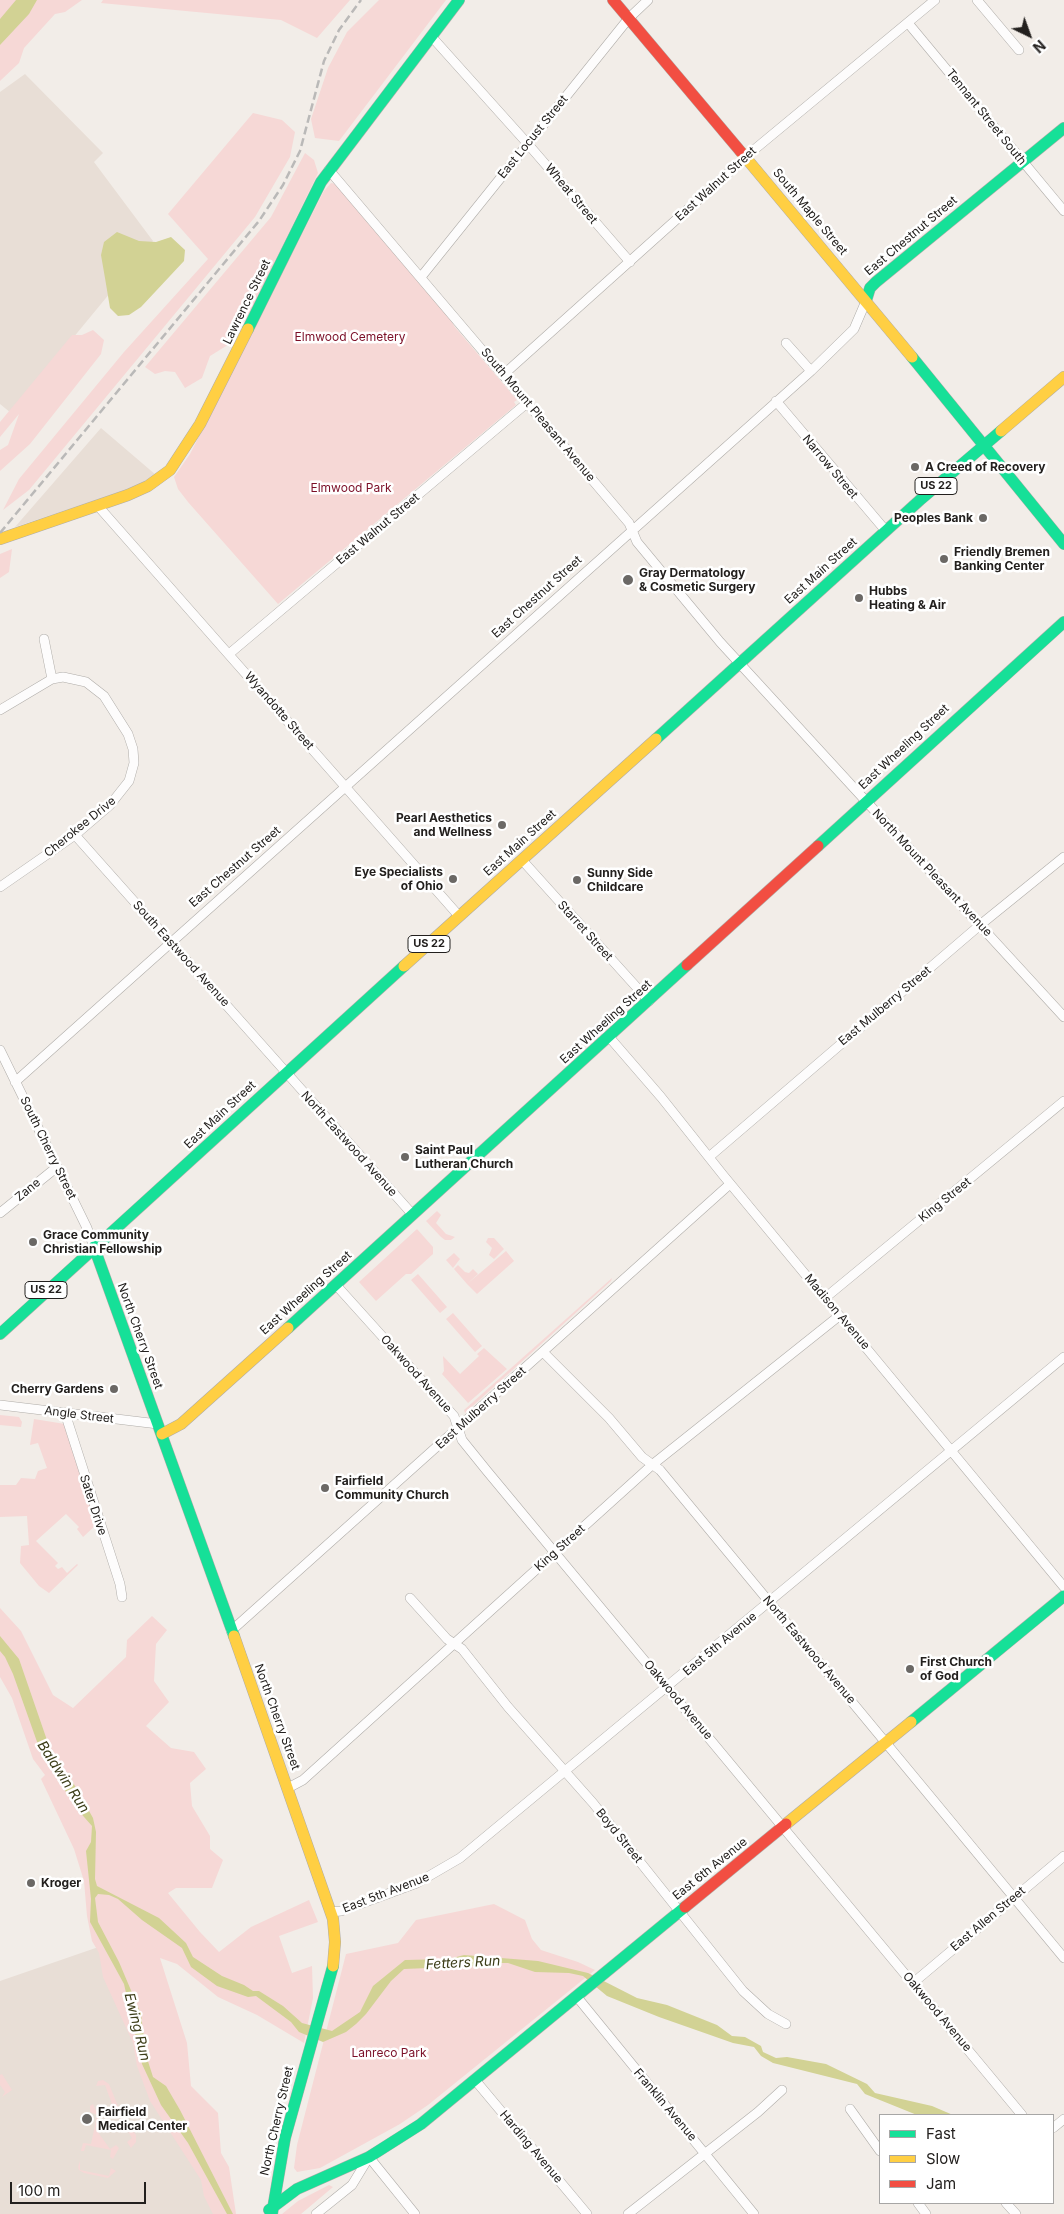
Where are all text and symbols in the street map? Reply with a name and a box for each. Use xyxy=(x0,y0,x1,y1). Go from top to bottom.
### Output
north arrow xyxy=(1004,10,1054,60)
text: N xyxy=(1030,37,1049,56)
street label: Tennant Street South xyxy=(943,66,1029,168)
street label: East Locust Street xyxy=(495,92,571,182)
street label: East Walnut Street xyxy=(673,144,759,224)
street label: Wheat Street xyxy=(542,161,600,227)
street label: South Maple Street xyxy=(770,166,850,258)
street label: East Chestnut Street xyxy=(862,193,960,279)
street label: Lawrence Street xyxy=(220,257,274,347)
park label: Elmwood Cemetery xyxy=(295,330,405,344)
street label: South Mount Pleasant Avenue xyxy=(478,345,598,485)
street label: Narrow Street xyxy=(799,432,861,502)
place label: A Creed of Recovery xyxy=(925,460,1045,474)
marker: A Creed of Recovery xyxy=(909,461,921,473)
road number: US 22 xyxy=(915,478,957,494)
park label: Elmwood Park xyxy=(310,481,392,495)
street label: East Walnut Street xyxy=(334,490,422,568)
place label: Peoples Bank xyxy=(894,511,973,525)
marker: Peoples Bank xyxy=(977,512,989,524)
street label: East Main Street xyxy=(782,535,860,607)
place label: Friendly Bremen Banking Center xyxy=(954,545,1050,573)
street label: East Chestnut Street xyxy=(489,553,585,641)
marker: Friendly Bremen Banking Center xyxy=(938,553,950,565)
place label: Gray Dermatology & Cosmetic Surgery xyxy=(639,566,755,594)
marker: Gray Dermatology & Cosmetic Surgery xyxy=(621,573,635,587)
place label: Hubbs Heating & Air xyxy=(869,584,946,612)
marker: Hubbs Heating & Air xyxy=(853,592,865,604)
street label: Wyandotte Street xyxy=(241,669,317,753)
street label: East Wheeling Street xyxy=(856,701,952,793)
street label: Cherokee Drive xyxy=(41,794,119,860)
street label: North Mount Pleasant Avenue xyxy=(869,806,995,940)
street label: East Main Street xyxy=(481,807,559,879)
place label: Pearl Aesthetics and Wellness xyxy=(396,811,492,839)
marker: Pearl Aesthetics and Wellness xyxy=(496,819,508,831)
street label: East Chestnut Street xyxy=(186,823,284,911)
place label: Eye Specialists of Ohio xyxy=(355,865,443,893)
place label: Sunny Side Childcare xyxy=(587,866,653,894)
marker: Eye Specialists of Ohio xyxy=(447,873,459,885)
marker: Sunny Side Childcare xyxy=(571,874,583,886)
street label: South Eastwood Avenue xyxy=(130,898,232,1010)
street label: Starret Street xyxy=(554,898,616,964)
road number: US 22 xyxy=(408,936,450,952)
street label: East Mulberry Street xyxy=(836,963,934,1049)
street label: East Wheeling Street xyxy=(557,977,655,1067)
street label: East Main Street xyxy=(181,1078,259,1152)
street label: North Eastwood Avenue xyxy=(298,1088,400,1200)
street label: South Cherry Street xyxy=(17,1094,79,1202)
place label: Saint Paul Lutheran Church xyxy=(415,1143,513,1171)
marker: Saint Paul Lutheran Church xyxy=(399,1151,411,1163)
street label: Zane xyxy=(12,1175,44,1205)
street label: King Street xyxy=(916,1175,974,1225)
place label: Grace Community Christian Fellowship xyxy=(43,1228,162,1256)
marker: Grace Community Christian Fellowship xyxy=(27,1236,39,1248)
street label: East Wheeling Street xyxy=(257,1248,355,1338)
street label: Madison Avenue xyxy=(801,1271,873,1353)
street label: North Cherry Street xyxy=(114,1281,166,1391)
road number: US 22 xyxy=(25,1282,67,1298)
street label: Oakwood Avenue xyxy=(377,1332,455,1416)
street label: East Mulberry Street xyxy=(433,1364,529,1452)
place label: Cherry Gardens xyxy=(11,1382,104,1396)
marker: Cherry Gardens xyxy=(108,1383,120,1395)
street label: Angle Street xyxy=(43,1404,115,1426)
street label: Sater Drive xyxy=(76,1473,110,1537)
place label: Fairfield Community Church xyxy=(335,1474,449,1502)
marker: Fairfield Community Church xyxy=(319,1482,331,1494)
street label: King Street xyxy=(532,1522,588,1574)
street label: North Eastwood Avenue xyxy=(760,1593,858,1707)
street label: East 5th Avenue xyxy=(680,1609,760,1679)
place label: First Church of God xyxy=(920,1655,992,1683)
street label: Oakwood Avenue xyxy=(641,1657,715,1743)
street label: North Cherry Street xyxy=(251,1662,303,1772)
marker: First Church of God xyxy=(904,1663,916,1675)
water label: Baldwin Run xyxy=(34,1738,92,1816)
street label: Boyd Street xyxy=(593,1806,645,1866)
street label: East 6th Avenue xyxy=(670,1835,750,1903)
street label: East 5th Avenue xyxy=(341,1870,431,1916)
place label: Kroger xyxy=(41,1876,81,1890)
marker: Kroger xyxy=(25,1877,37,1889)
street label: East Allen Street xyxy=(948,1884,1028,1954)
water label: Fetters Run xyxy=(425,1953,501,1973)
street label: Oakwood Avenue xyxy=(900,1969,974,2055)
water label: Ewing Run xyxy=(120,1991,154,2063)
park label: Lanreco Park xyxy=(351,2046,427,2060)
street label: North Cherry Street xyxy=(257,2065,297,2177)
street label: Franklin Avenue xyxy=(631,2066,699,2144)
place label: Fairfield Medical Center xyxy=(98,2105,187,2133)
street label: Harding Avenue xyxy=(496,2108,566,2186)
marker: Fairfield Medical Center xyxy=(80,2112,94,2126)
legend xyxy=(879,2114,1054,2204)
text: Fast xyxy=(926,2124,956,2143)
text: Slow xyxy=(926,2149,960,2168)
scale bar xyxy=(12,2172,149,2204)
text: Jam xyxy=(926,2174,956,2193)
text: 100 m xyxy=(18,2181,60,2200)

